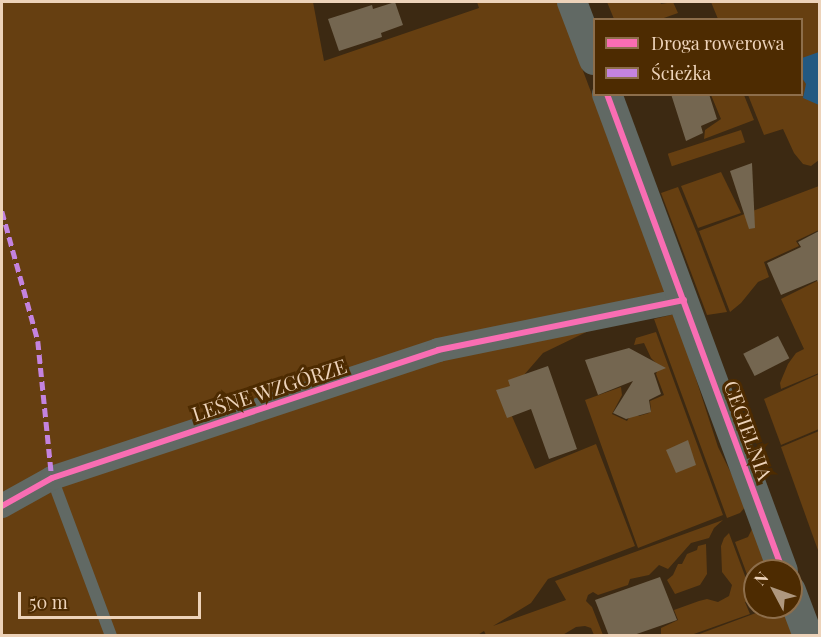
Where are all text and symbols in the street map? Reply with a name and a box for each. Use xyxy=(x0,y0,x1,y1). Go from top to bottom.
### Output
legend xyxy=(593,18,803,96)
text: Droga rowerowa xyxy=(651,31,784,55)
text: Ścieżka xyxy=(651,61,711,85)
street label: LEŚNE WZGÓRZE xyxy=(188,353,350,425)
street label: CEGIELNIA xyxy=(720,377,778,483)
north arrow xyxy=(743,559,803,619)
text: N xyxy=(749,567,772,589)
scale bar xyxy=(21,580,204,618)
text: 50 m xyxy=(29,590,68,614)

